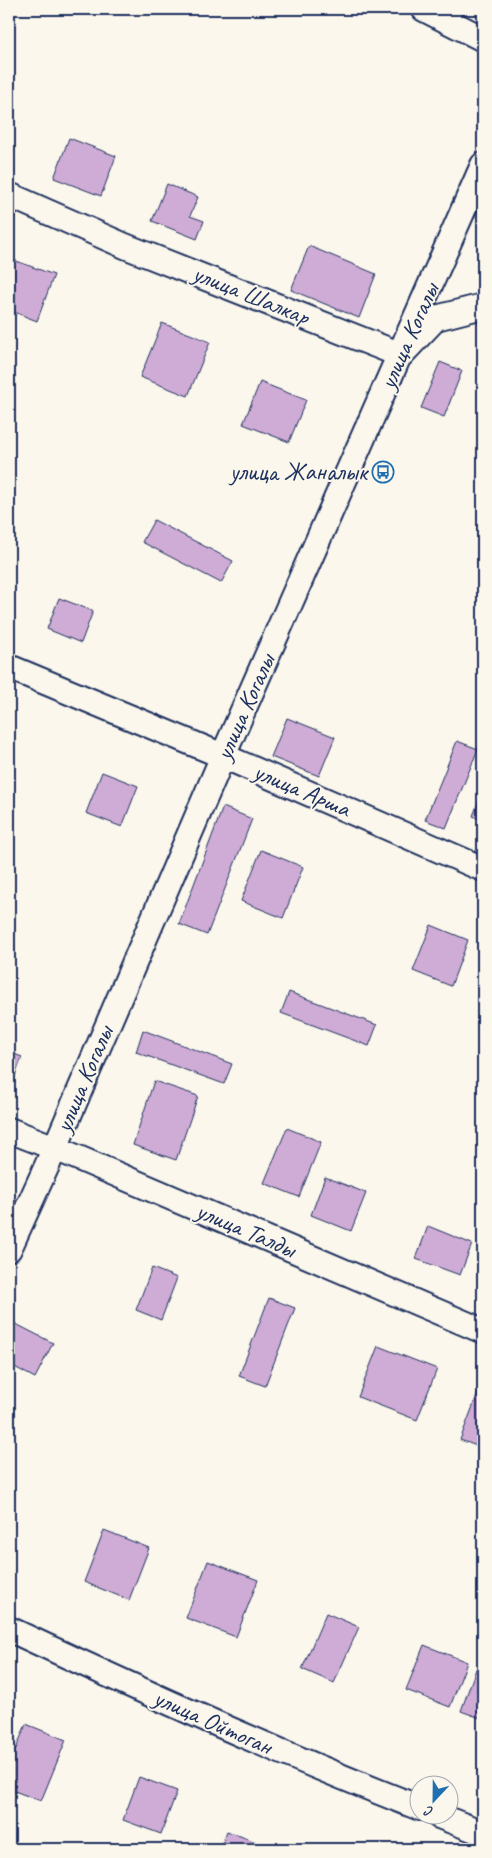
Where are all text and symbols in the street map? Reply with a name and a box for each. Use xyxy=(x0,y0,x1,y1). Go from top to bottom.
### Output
street label: улица Шалкар xyxy=(186,256,315,333)
street label: улица Когалы xyxy=(371,276,447,396)
place label: улица Жаналык xyxy=(228,456,370,488)
bus stop icon: улица Жаналык xyxy=(371,460,395,484)
street label: улица Когалы xyxy=(207,647,283,767)
street label: улица Арша xyxy=(247,755,357,825)
street label: улица Когалы xyxy=(46,1019,121,1139)
street label: улица Талды xyxy=(190,1194,302,1266)
street label: улица Ойтоган xyxy=(147,1681,279,1763)
north arrow xyxy=(410,1776,460,1826)
text: С xyxy=(421,1802,436,1821)

